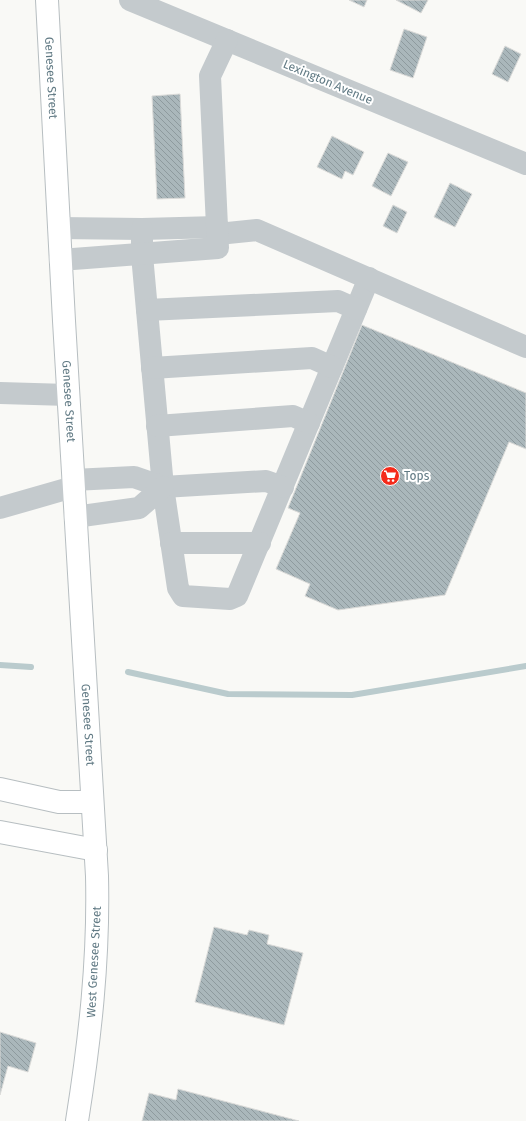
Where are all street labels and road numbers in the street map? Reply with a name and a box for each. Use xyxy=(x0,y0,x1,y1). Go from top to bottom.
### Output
street label: Genesee Street xyxy=(42,36,60,120)
street label: Lexington Avenue xyxy=(281,57,375,107)
street label: Genesee Street xyxy=(59,360,78,444)
street label: Genesee Street xyxy=(79,683,97,767)
street label: West Genesee Street xyxy=(84,905,104,1018)

